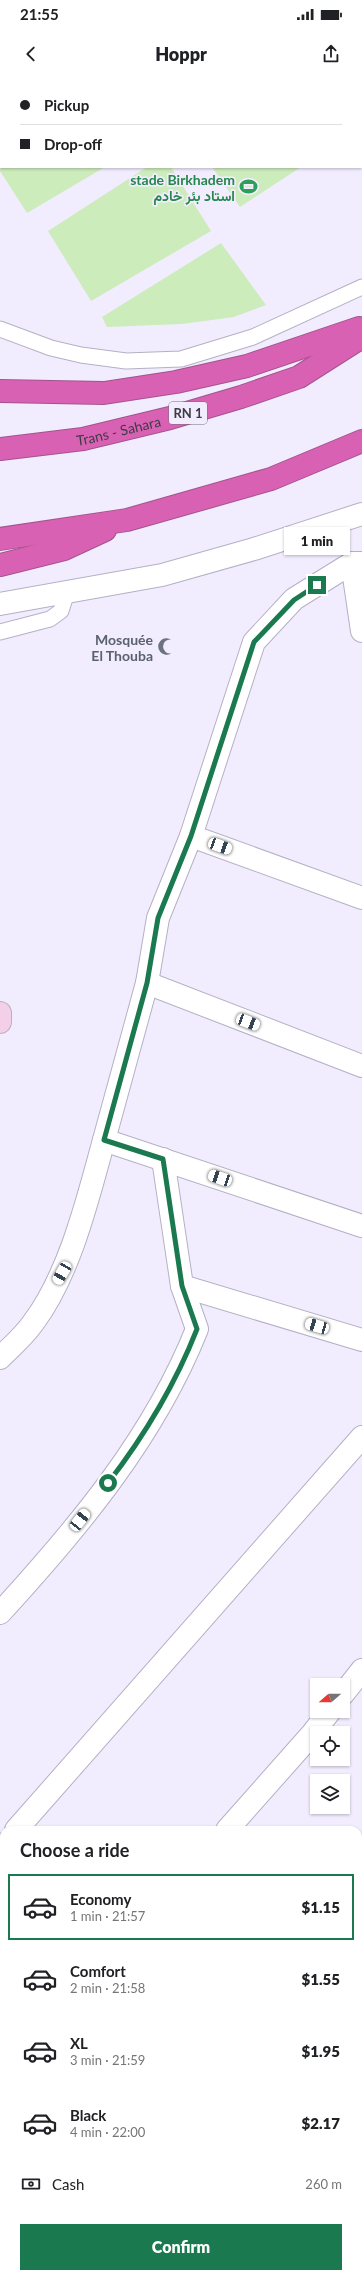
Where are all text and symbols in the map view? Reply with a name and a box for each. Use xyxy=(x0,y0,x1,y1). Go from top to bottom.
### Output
text: 21:55 xyxy=(20,5,59,23)
icon: back xyxy=(20,43,42,65)
text: Hoppr xyxy=(155,43,207,65)
icon: share xyxy=(320,43,342,65)
text: Pickup xyxy=(44,96,89,114)
text: Drop-off xyxy=(44,135,102,153)
place label: stade Birkhadem استاد بئر خادم xyxy=(130,171,235,205)
sports icon: stade Birkhadem استاد بئر خادم xyxy=(238,177,258,197)
road number: RN 1 xyxy=(169,402,207,424)
street label: Trans - Sahara xyxy=(75,412,162,448)
callout: 1 min xyxy=(284,527,350,555)
text: 1 min xyxy=(301,533,333,549)
route end xyxy=(308,576,326,594)
place label: Mosquée El Thouba xyxy=(91,631,154,664)
mosque icon: Mosquée El Thouba xyxy=(156,637,176,657)
car xyxy=(207,836,233,856)
car xyxy=(235,1012,261,1032)
car xyxy=(207,1168,233,1188)
car xyxy=(51,1260,73,1286)
car xyxy=(304,1317,330,1335)
route start xyxy=(99,1474,117,1492)
car xyxy=(68,1507,92,1533)
north arrow xyxy=(310,1678,350,1718)
map controls xyxy=(310,1678,350,1814)
button: locate xyxy=(310,1726,350,1766)
button: layers xyxy=(310,1774,350,1814)
text: Choose a ride xyxy=(20,1839,129,1861)
icon: car xyxy=(22,1889,58,1925)
text: Economy xyxy=(70,1890,131,1908)
text: $1.15 xyxy=(302,1898,340,1916)
text: 1 min · 21:57 xyxy=(70,1908,145,1924)
icon: car xyxy=(22,1961,58,1997)
text: Comfort xyxy=(70,1962,126,1980)
text: $1.55 xyxy=(302,1970,340,1988)
text: 2 min · 21:58 xyxy=(70,1980,145,1996)
icon: car xyxy=(22,2033,58,2069)
text: XL xyxy=(70,2034,88,2052)
text: $1.95 xyxy=(302,2042,340,2060)
text: 3 min · 21:59 xyxy=(70,2052,145,2068)
icon: car xyxy=(22,2105,58,2141)
text: Black xyxy=(70,2106,106,2124)
text: $2.17 xyxy=(302,2114,340,2132)
text: 4 min · 22:00 xyxy=(70,2124,145,2140)
icon: cash xyxy=(20,2173,42,2195)
text: Cash xyxy=(52,2175,84,2193)
text: 260 m xyxy=(305,2176,342,2192)
button: Confirm xyxy=(20,2224,342,2270)

